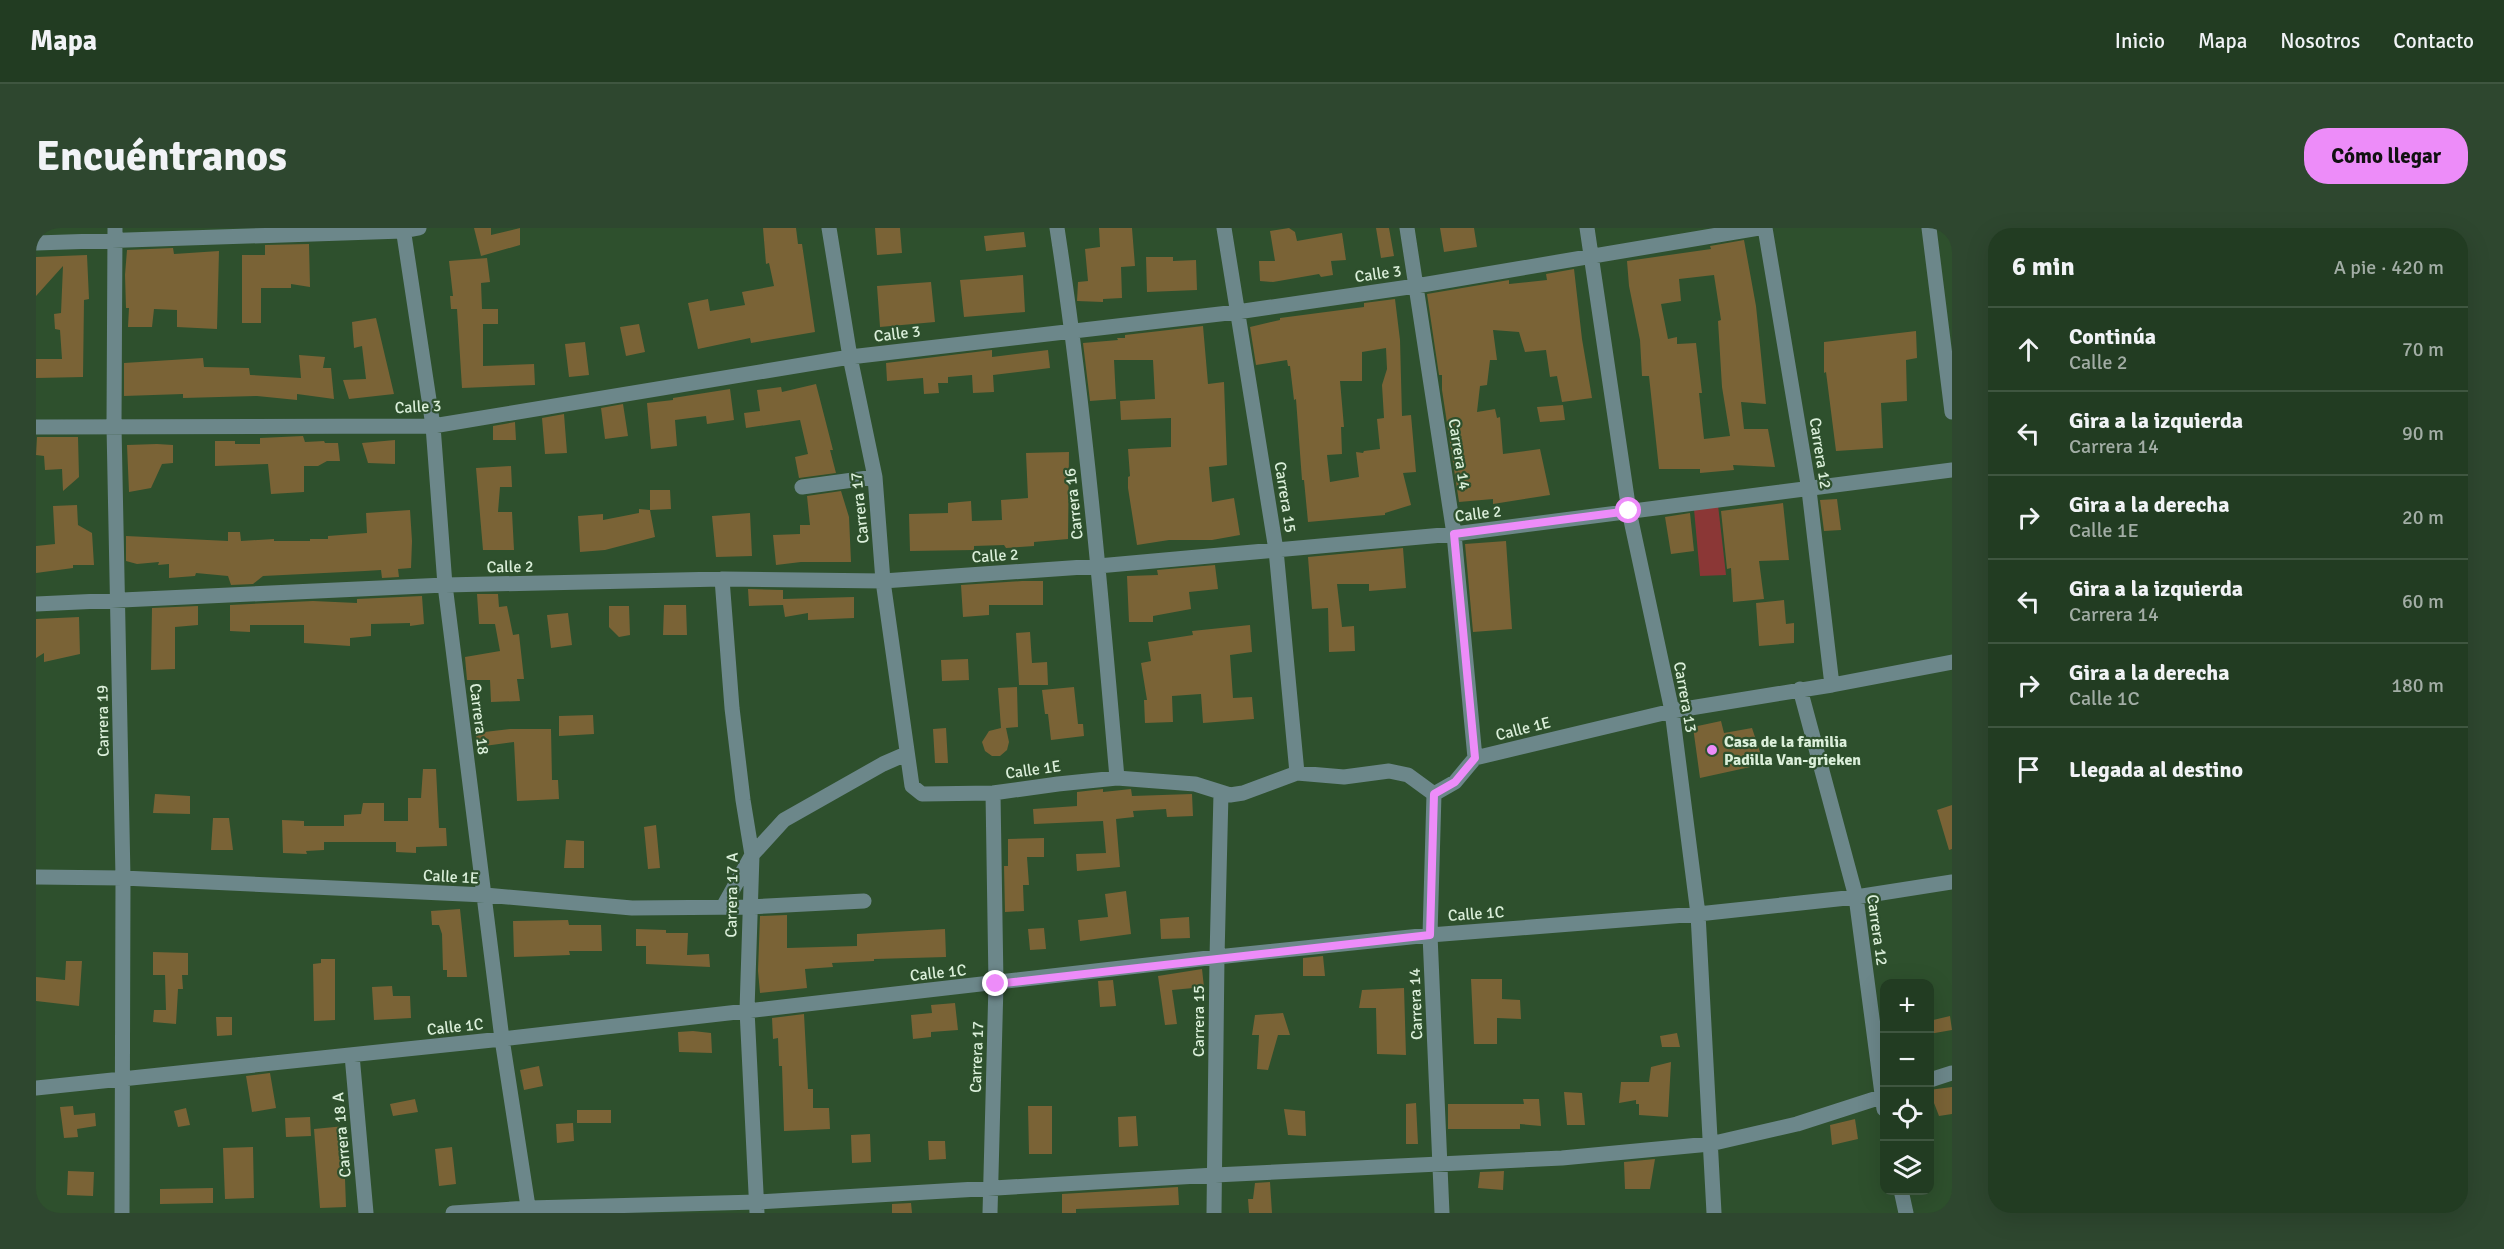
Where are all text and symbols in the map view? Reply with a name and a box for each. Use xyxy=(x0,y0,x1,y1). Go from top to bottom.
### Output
text: Mapa xyxy=(30,24,97,58)
text: Inicio xyxy=(2115,28,2165,54)
text: Mapa xyxy=(2198,28,2247,54)
text: Nosotros xyxy=(2280,28,2360,54)
text: Contacto xyxy=(2393,28,2474,54)
button: Cómo llegar xyxy=(2304,128,2468,184)
text: Encuéntranos xyxy=(36,131,287,182)
text: 6 min xyxy=(2012,251,2075,283)
text: A pie · 420 m xyxy=(2334,255,2444,280)
street label: Calle 3 xyxy=(1354,261,1403,287)
street label: Calle 3 xyxy=(873,321,922,347)
text: Continúa xyxy=(2069,323,2156,350)
icon: ahead xyxy=(2012,333,2045,366)
text: 70 m xyxy=(2402,337,2444,362)
text: Calle 2 xyxy=(2069,350,2128,375)
street label: Calle 3 xyxy=(394,396,442,418)
text: Gira a la izquierda xyxy=(2069,407,2243,434)
street label: Carrera 12 xyxy=(1805,416,1836,490)
street label: Carrera 14 xyxy=(1444,417,1475,492)
icon: left xyxy=(2012,417,2045,450)
text: 90 m xyxy=(2402,421,2444,446)
text: Carrera 14 xyxy=(2069,434,2159,459)
street label: Carrera 15 xyxy=(1270,460,1301,534)
street label: Carrera 16 xyxy=(1060,467,1088,541)
street label: Carrera 17 xyxy=(846,471,874,545)
text: Gira a la derecha xyxy=(2069,491,2230,518)
route start xyxy=(1615,497,1641,523)
street label: Calle 2 xyxy=(1454,501,1503,527)
icon: right xyxy=(2012,501,2045,534)
text: 20 m xyxy=(2402,505,2444,530)
text: Calle 1E xyxy=(2069,518,2139,543)
street label: Calle 2 xyxy=(971,544,1019,568)
street label: Calle 2 xyxy=(486,557,534,577)
text: Gira a la izquierda xyxy=(2069,575,2243,602)
icon: left xyxy=(2012,585,2045,618)
text: 60 m xyxy=(2402,589,2444,614)
text: Carrera 14 xyxy=(2069,602,2159,627)
text: Gira a la derecha xyxy=(2069,659,2230,686)
street label: Carrera 13 xyxy=(1669,660,1701,734)
icon: right xyxy=(2012,669,2045,702)
text: 180 m xyxy=(2391,673,2444,698)
street label: Carrera 18 xyxy=(465,682,493,756)
street label: Carrera 19 xyxy=(92,685,114,757)
text: Calle 1C xyxy=(2069,686,2140,711)
street label: Calle 1E xyxy=(1494,712,1553,745)
place label: Casa de la familia Padilla Van-grieken xyxy=(1724,732,1861,770)
marker: Casa de la familia Padilla Van-grieken xyxy=(1705,743,1719,757)
icon: arrive xyxy=(2012,753,2045,786)
street label: Calle 1E xyxy=(1004,756,1062,784)
text: Llegada al destino xyxy=(2069,756,2243,783)
street label: Carrera 17 A xyxy=(721,852,743,938)
street label: Calle 1E xyxy=(422,866,479,888)
street label: Carrera 12 xyxy=(1862,893,1892,967)
street label: Calle 1C xyxy=(1447,902,1505,926)
street label: Calle 1C xyxy=(909,960,968,986)
street label: Carrera 14 xyxy=(1405,967,1427,1040)
route end xyxy=(982,970,1008,996)
map controls xyxy=(1880,979,1934,1195)
button: + xyxy=(1880,979,1934,1033)
street label: Carrera 15 xyxy=(1189,985,1209,1057)
street label: Calle 1C xyxy=(426,1014,485,1040)
street label: Carrera 17 xyxy=(966,1021,988,1093)
button: − xyxy=(1880,1033,1934,1087)
button: locate xyxy=(1880,1087,1934,1141)
street label: Carrera 18 A xyxy=(328,1091,356,1178)
button: layers xyxy=(1880,1141,1934,1195)

